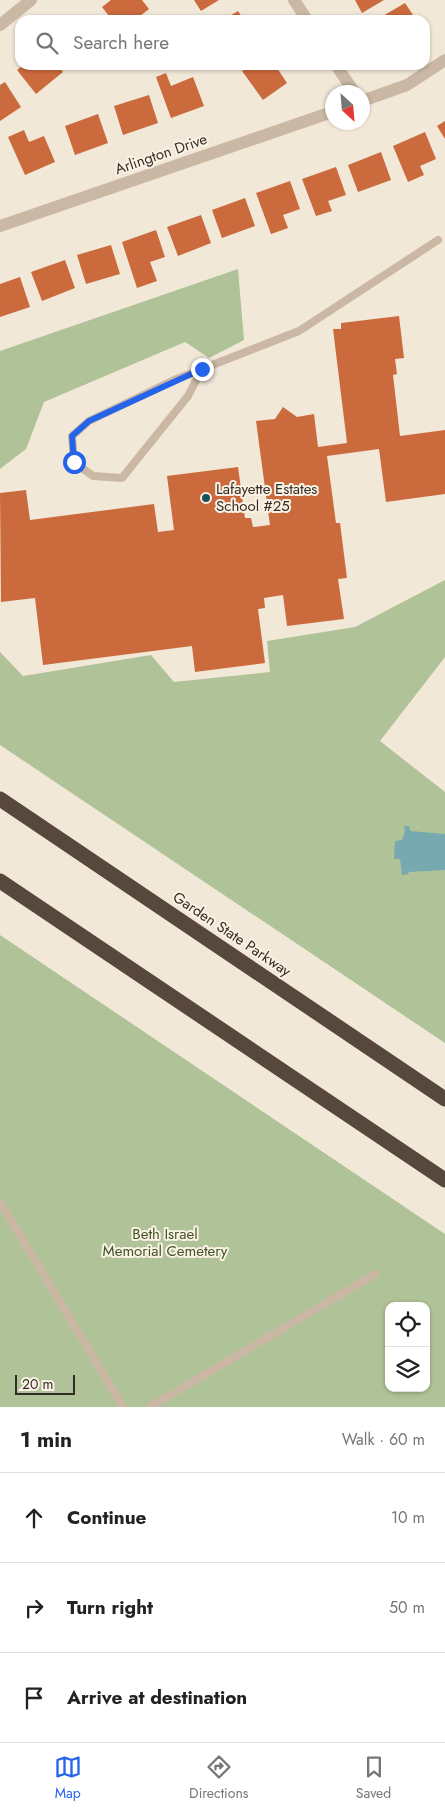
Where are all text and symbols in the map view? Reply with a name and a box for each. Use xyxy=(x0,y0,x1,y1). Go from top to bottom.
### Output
search box xyxy=(15,15,430,70)
icon: search xyxy=(33,29,61,57)
text: Search here xyxy=(73,29,169,56)
north arrow xyxy=(325,85,370,130)
street label: Arlington Drive xyxy=(112,128,210,180)
route end xyxy=(191,358,214,381)
route start xyxy=(63,451,86,474)
place label: Lafayette Estates School #25 xyxy=(216,478,317,517)
marker: Lafayette Estates School #25 xyxy=(200,492,212,504)
street label: Garden State Parkway xyxy=(168,886,296,982)
park label: Beth Israel Memorial Cemetery xyxy=(103,1223,228,1262)
map controls xyxy=(385,1302,430,1392)
button: locate xyxy=(385,1302,430,1347)
button: layers xyxy=(385,1347,430,1392)
scale bar xyxy=(15,1372,75,1395)
text: 20 m xyxy=(22,1374,54,1394)
text: 1 min xyxy=(20,1425,72,1455)
text: Walk · 60 m xyxy=(342,1428,425,1451)
icon: ahead xyxy=(20,1504,48,1532)
text: Continue xyxy=(67,1504,146,1531)
text: 10 m xyxy=(391,1506,425,1529)
icon: right xyxy=(20,1594,48,1622)
text: Turn right xyxy=(67,1594,153,1621)
text: 50 m xyxy=(389,1596,425,1619)
icon: arrive xyxy=(20,1684,48,1712)
text: Arrive at destination xyxy=(67,1684,247,1711)
tab: Map xyxy=(54,1753,82,1803)
tab: Directions xyxy=(189,1753,248,1803)
tab: Saved xyxy=(356,1753,391,1803)

